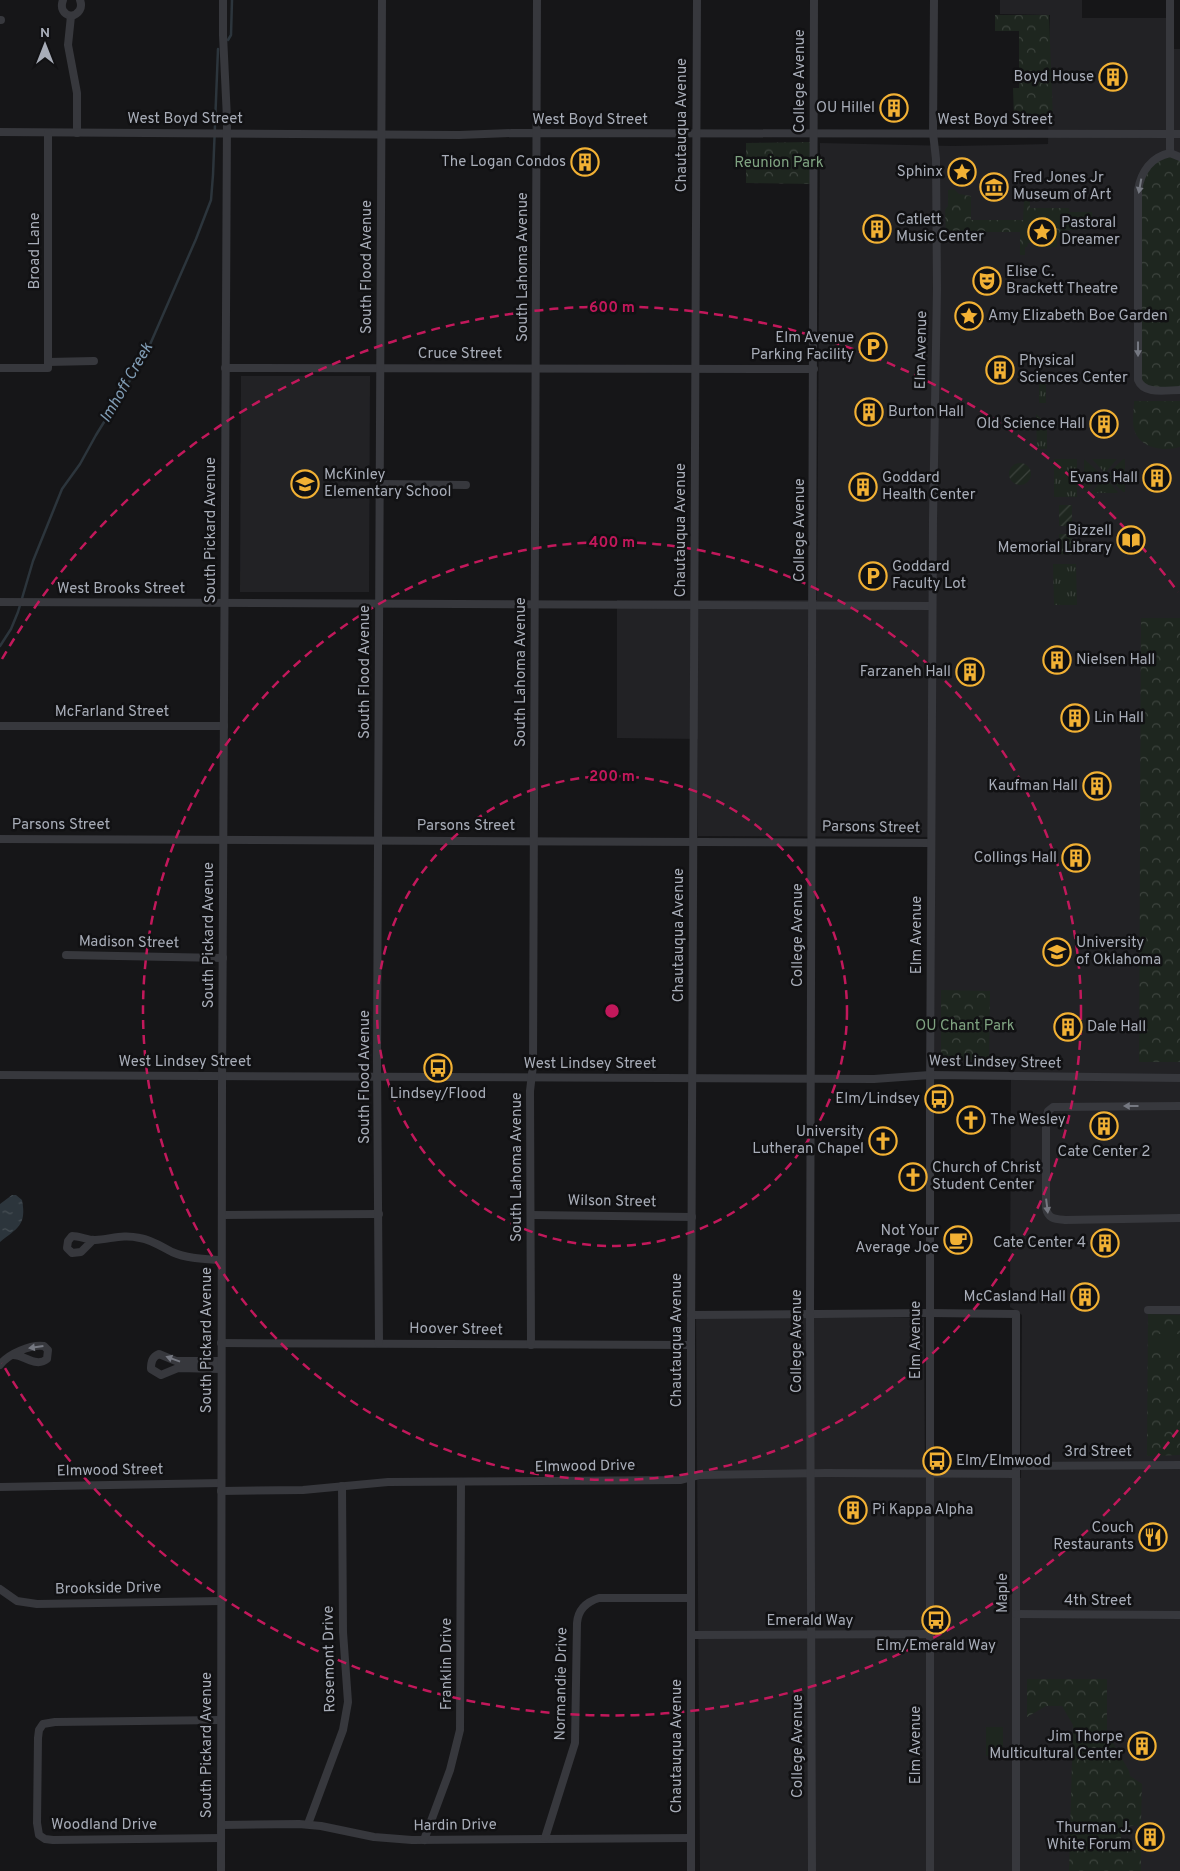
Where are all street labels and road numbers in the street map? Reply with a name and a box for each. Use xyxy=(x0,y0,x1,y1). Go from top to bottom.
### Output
street label: College Avenue xyxy=(791,29,810,133)
street label: Chautauqua Avenue xyxy=(673,58,692,192)
street label: West Boyd Street xyxy=(127,110,243,129)
street label: West Boyd Street xyxy=(532,111,648,130)
street label: West Boyd Street xyxy=(937,111,1053,130)
street label: South Lahoma Avenue xyxy=(514,192,533,342)
street label: South Flood Avenue xyxy=(358,200,377,334)
street label: Broad Lane xyxy=(26,212,45,290)
street label: Elm Avenue xyxy=(912,310,932,390)
street label: Cruce Street xyxy=(418,345,502,364)
street label: South Pickard Avenue xyxy=(202,457,221,603)
street label: Chautauqua Avenue xyxy=(672,463,691,597)
street label: College Avenue xyxy=(791,478,810,582)
street label: West Brooks Street xyxy=(57,580,185,599)
street label: South Lahoma Avenue xyxy=(512,597,531,747)
street label: South Flood Avenue xyxy=(356,605,375,739)
street label: McFarland Street xyxy=(55,703,169,722)
street label: Parsons Street xyxy=(12,816,110,835)
street label: Parsons Street xyxy=(417,817,515,836)
street label: Parsons Street xyxy=(822,818,920,838)
street label: South Pickard Avenue xyxy=(200,862,219,1008)
street label: Chautauqua Avenue xyxy=(670,868,689,1002)
street label: College Avenue xyxy=(789,883,808,987)
street label: Elm Avenue xyxy=(908,896,927,974)
street label: Madison Street xyxy=(79,933,179,953)
street label: South Flood Avenue xyxy=(356,1010,375,1144)
street label: West Lindsey Street xyxy=(928,1052,1062,1074)
street label: West Lindsey Street xyxy=(118,1053,252,1072)
street label: West Lindsey Street xyxy=(523,1055,657,1074)
street label: South Lahoma Avenue xyxy=(508,1092,527,1242)
street label: Wilson Street xyxy=(567,1192,657,1212)
street label: South Pickard Avenue xyxy=(198,1267,217,1413)
street label: Chautauqua Avenue xyxy=(668,1273,687,1407)
street label: College Avenue xyxy=(788,1289,807,1393)
street label: Elm Avenue xyxy=(907,1301,926,1379)
street label: Hoover Street xyxy=(409,1320,503,1340)
street label: 3rd Street xyxy=(1064,1443,1132,1462)
street label: Elmwood Drive xyxy=(534,1457,636,1477)
street label: Elmwood Street xyxy=(57,1461,163,1481)
street label: Maple xyxy=(994,1573,1013,1613)
street label: Brookside Drive xyxy=(55,1579,161,1599)
street label: 4th Street xyxy=(1064,1592,1132,1611)
street label: Rosemont Drive xyxy=(320,1605,340,1713)
street label: Emerald Way xyxy=(766,1612,854,1631)
street label: Franklin Drive xyxy=(438,1618,457,1710)
street label: Normandie Drive xyxy=(552,1627,572,1741)
street label: South Pickard Avenue xyxy=(198,1672,217,1818)
street label: Chautauqua Avenue xyxy=(668,1679,687,1813)
street label: College Avenue xyxy=(789,1694,808,1798)
street label: Elm Avenue xyxy=(907,1706,926,1784)
street label: Woodland Drive xyxy=(51,1816,157,1835)
street label: Hardin Drive xyxy=(413,1816,497,1836)

